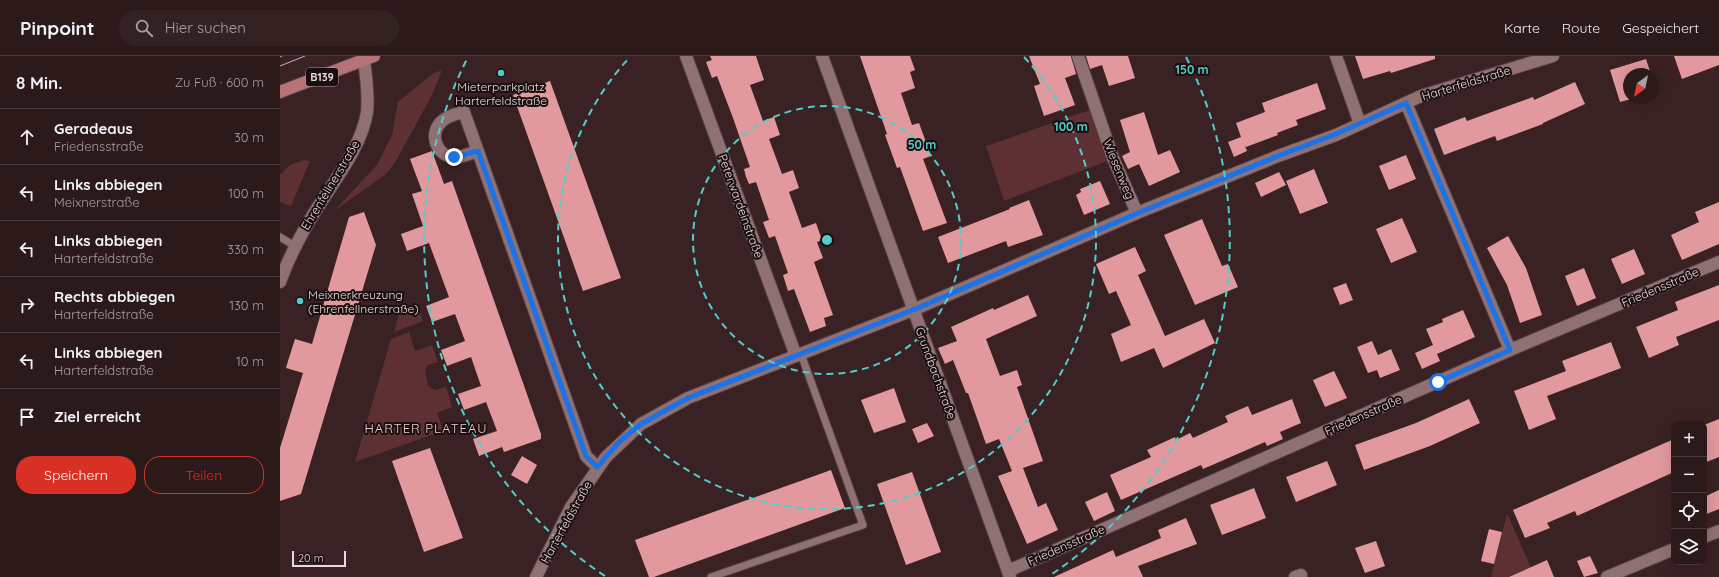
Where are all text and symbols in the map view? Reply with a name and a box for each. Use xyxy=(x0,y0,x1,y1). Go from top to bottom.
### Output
search box xyxy=(119,10,399,46)
text: Pinpoint xyxy=(20,16,95,40)
icon: search xyxy=(133,17,155,39)
text: Hier suchen xyxy=(165,18,246,37)
text: Karte xyxy=(1504,19,1540,37)
text: Route xyxy=(1562,19,1600,37)
text: Gespeichert xyxy=(1622,19,1699,37)
text: 150 m xyxy=(1175,62,1209,77)
street label: Harterfeldstraße xyxy=(1420,62,1512,104)
road number: B139 xyxy=(306,68,338,86)
marker: Mieterparkplatz Harterfeldstraße xyxy=(496,68,506,78)
north arrow xyxy=(1623,68,1659,104)
text: 8 Min. xyxy=(16,72,62,93)
text: Zu Fuß · 600 m xyxy=(175,74,264,90)
place label: Mieterparkplatz Harterfeldstraße xyxy=(455,79,547,108)
text: Geradeaus xyxy=(54,119,133,138)
text: 100 m xyxy=(1054,119,1088,134)
icon: ahead xyxy=(16,126,38,148)
text: 30 m xyxy=(234,129,264,145)
street label: Ehrenfellnerstraße xyxy=(297,137,363,232)
text: 50 m xyxy=(908,137,936,152)
street label: Wiesenweg xyxy=(1100,137,1138,201)
text: Friedensstraße xyxy=(54,138,144,154)
route end xyxy=(445,148,463,166)
street label: Peterwardeinstraße xyxy=(715,152,767,260)
text: Links abbiegen xyxy=(54,175,162,194)
icon: left xyxy=(16,182,38,204)
text: 100 m xyxy=(228,185,264,201)
text: Meixnerstraße xyxy=(54,194,140,210)
text: Links abbiegen xyxy=(54,231,162,250)
centre of rings xyxy=(820,233,834,247)
icon: left xyxy=(16,238,38,260)
text: 330 m xyxy=(227,241,264,257)
text: Harterfeldstraße xyxy=(54,250,154,266)
street label: Friedensstraße xyxy=(1619,264,1701,310)
text: Rechts abbiegen xyxy=(54,287,175,306)
place label: Meixnerkreuzung (Ehrenfellnerstraße) xyxy=(308,287,419,316)
icon: right xyxy=(16,294,38,316)
marker: Meixnerkreuzung (Ehrenfellnerstraße) xyxy=(295,296,305,306)
text: 130 m xyxy=(229,297,264,313)
text: Harterfeldstraße xyxy=(54,306,154,322)
street label: Grundbachstraße xyxy=(912,325,960,421)
text: Links abbiegen xyxy=(54,343,162,362)
icon: left xyxy=(16,350,38,372)
text: 10 m xyxy=(236,353,264,369)
text: Harterfeldstraße xyxy=(54,362,154,378)
route start xyxy=(1429,373,1447,391)
street label: Friedensstraße xyxy=(1322,391,1404,439)
icon: arrive xyxy=(16,406,38,428)
text: Ziel erreicht xyxy=(54,407,141,426)
district label: HARTER PLATEAU xyxy=(365,420,488,436)
map controls xyxy=(1671,421,1707,565)
button: + xyxy=(1671,421,1707,457)
button: Speichern xyxy=(16,456,136,494)
button: Teilen xyxy=(144,456,264,494)
button: − xyxy=(1671,457,1707,493)
street label: Harterfeldstraße xyxy=(537,478,595,566)
button: locate xyxy=(1671,493,1707,529)
street label: Friedensstraße xyxy=(1025,521,1107,569)
button: layers xyxy=(1671,529,1707,565)
scale bar xyxy=(292,549,346,568)
text: 20 m xyxy=(298,551,324,565)

